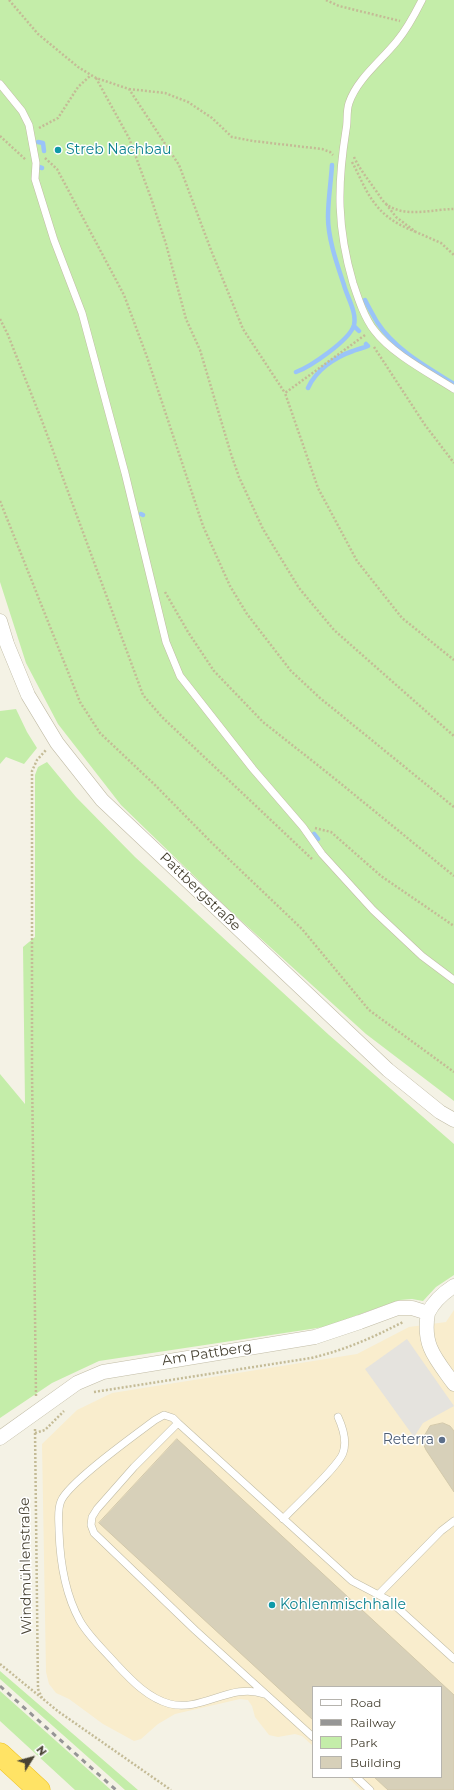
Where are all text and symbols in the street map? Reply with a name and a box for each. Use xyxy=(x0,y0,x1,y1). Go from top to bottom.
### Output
place label: Streb Nachbau xyxy=(66,142,171,158)
marker: Streb Nachbau xyxy=(53,145,63,155)
street label: Pattbergstraße xyxy=(156,849,244,935)
street label: Am Pattberg xyxy=(161,1339,253,1369)
place label: Reterra xyxy=(383,1432,434,1448)
marker: Reterra xyxy=(437,1435,447,1445)
street label: Windmühlenstraße xyxy=(16,1497,36,1635)
place label: Kohlenmischhalle xyxy=(280,1597,406,1613)
marker: Kohlenmischhalle xyxy=(267,1600,277,1610)
legend xyxy=(312,1686,442,1778)
text: Road xyxy=(350,1695,381,1710)
text: Railway xyxy=(350,1715,396,1730)
text: Park xyxy=(350,1735,377,1750)
north arrow xyxy=(12,1738,52,1778)
text: N xyxy=(33,1743,50,1759)
text: Building xyxy=(350,1755,401,1770)

